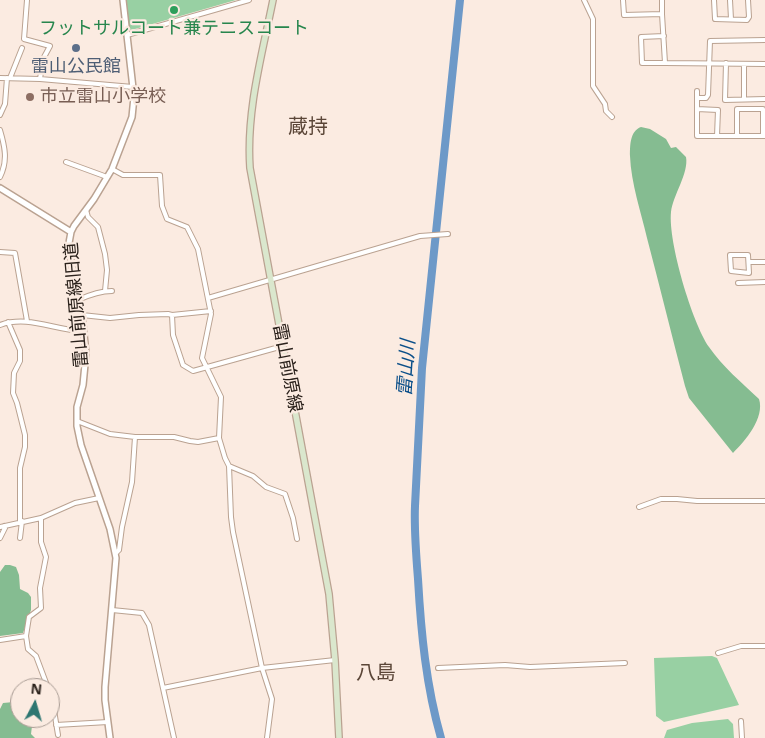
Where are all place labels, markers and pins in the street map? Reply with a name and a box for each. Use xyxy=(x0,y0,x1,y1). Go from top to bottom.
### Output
marker: フットサルコート兼テニスコート xyxy=(168,4,180,16)
place label: フットサルコート兼テニスコート xyxy=(39,18,309,40)
marker: 雷山公民館 xyxy=(70,42,82,54)
place label: 雷山公民館 xyxy=(31,56,121,78)
place label: 市立雷山小学校 xyxy=(40,86,166,108)
marker: 市立雷山小学校 xyxy=(24,91,36,103)

